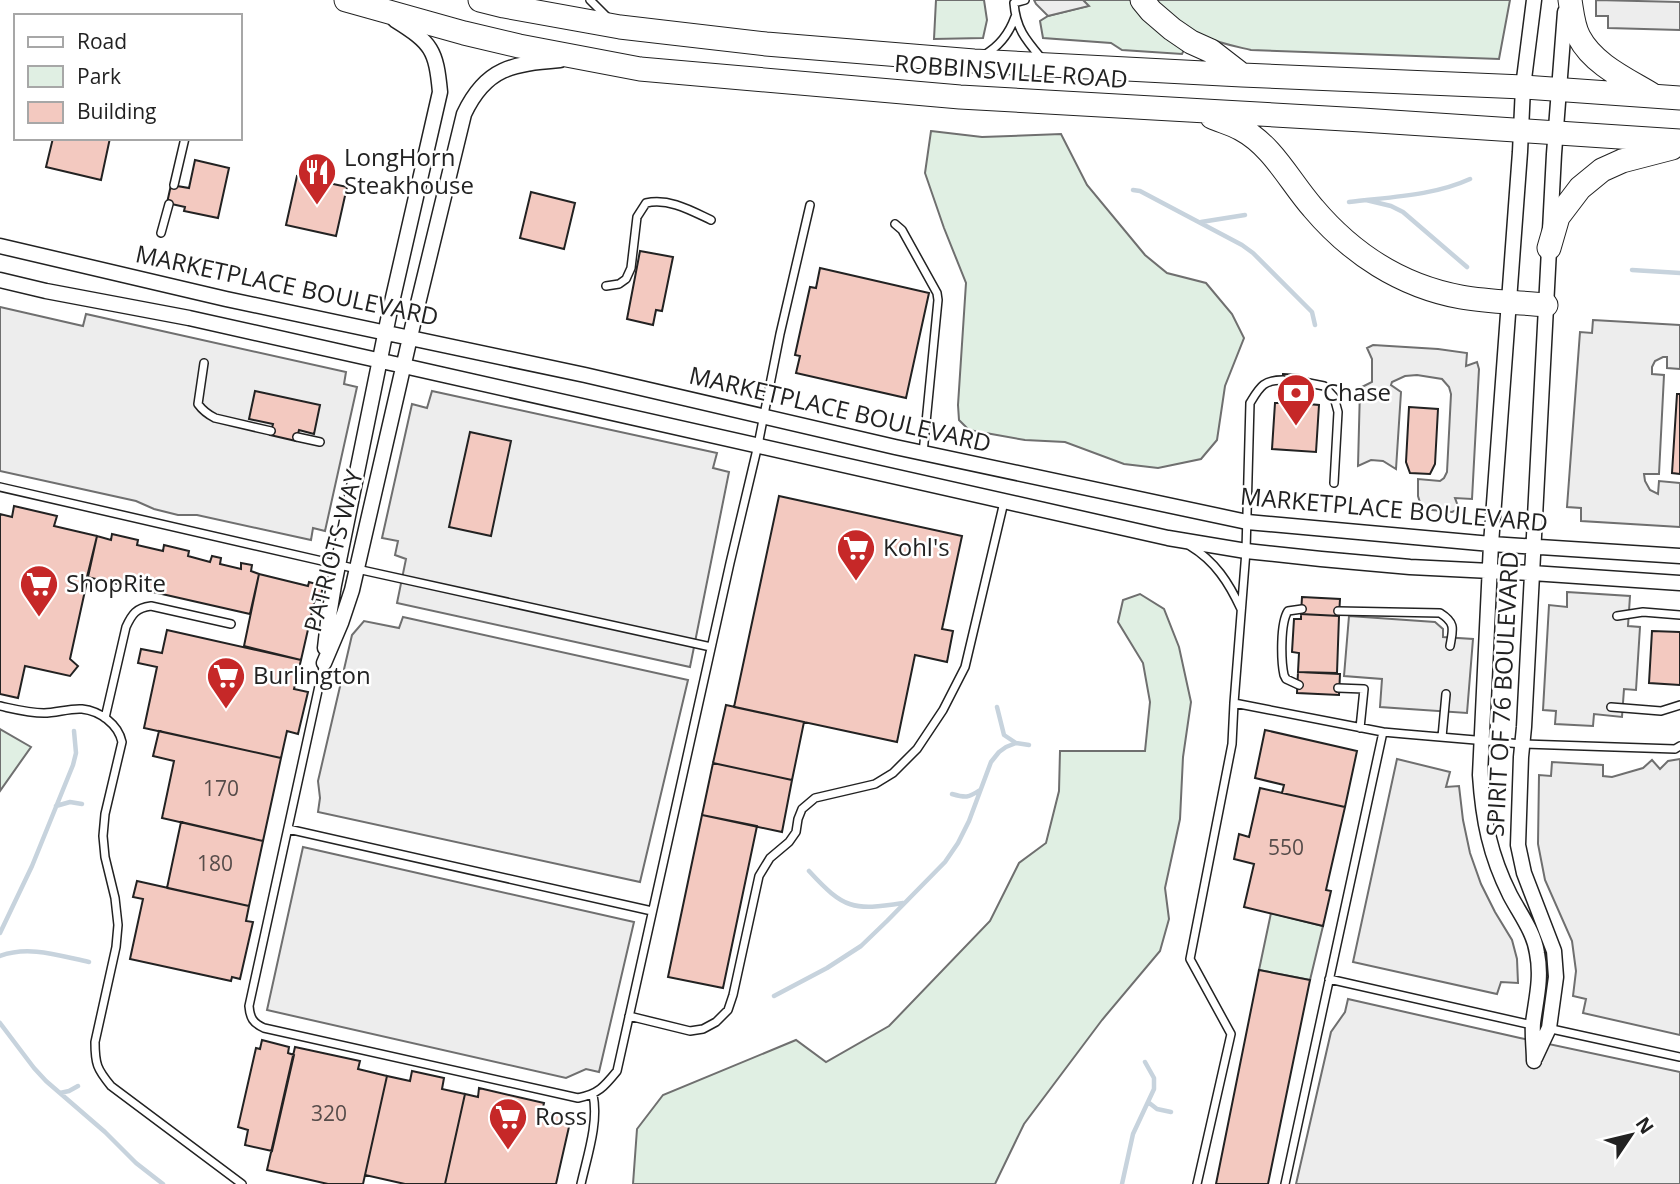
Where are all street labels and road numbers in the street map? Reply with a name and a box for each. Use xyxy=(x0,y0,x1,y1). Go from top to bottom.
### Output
street label: ROBBINSVILLE ROAD xyxy=(893,46,1129,95)
street label: MARKETPLACE BOULEVARD xyxy=(133,236,442,333)
street label: MARKETPLACE BOULEVARD xyxy=(686,358,995,459)
street label: PATRIOTS WAY xyxy=(295,465,370,635)
street label: MARKETPLACE BOULEVARD xyxy=(1239,479,1549,538)
street label: SPIRIT OF 76 BOULEVARD xyxy=(1478,551,1525,837)

